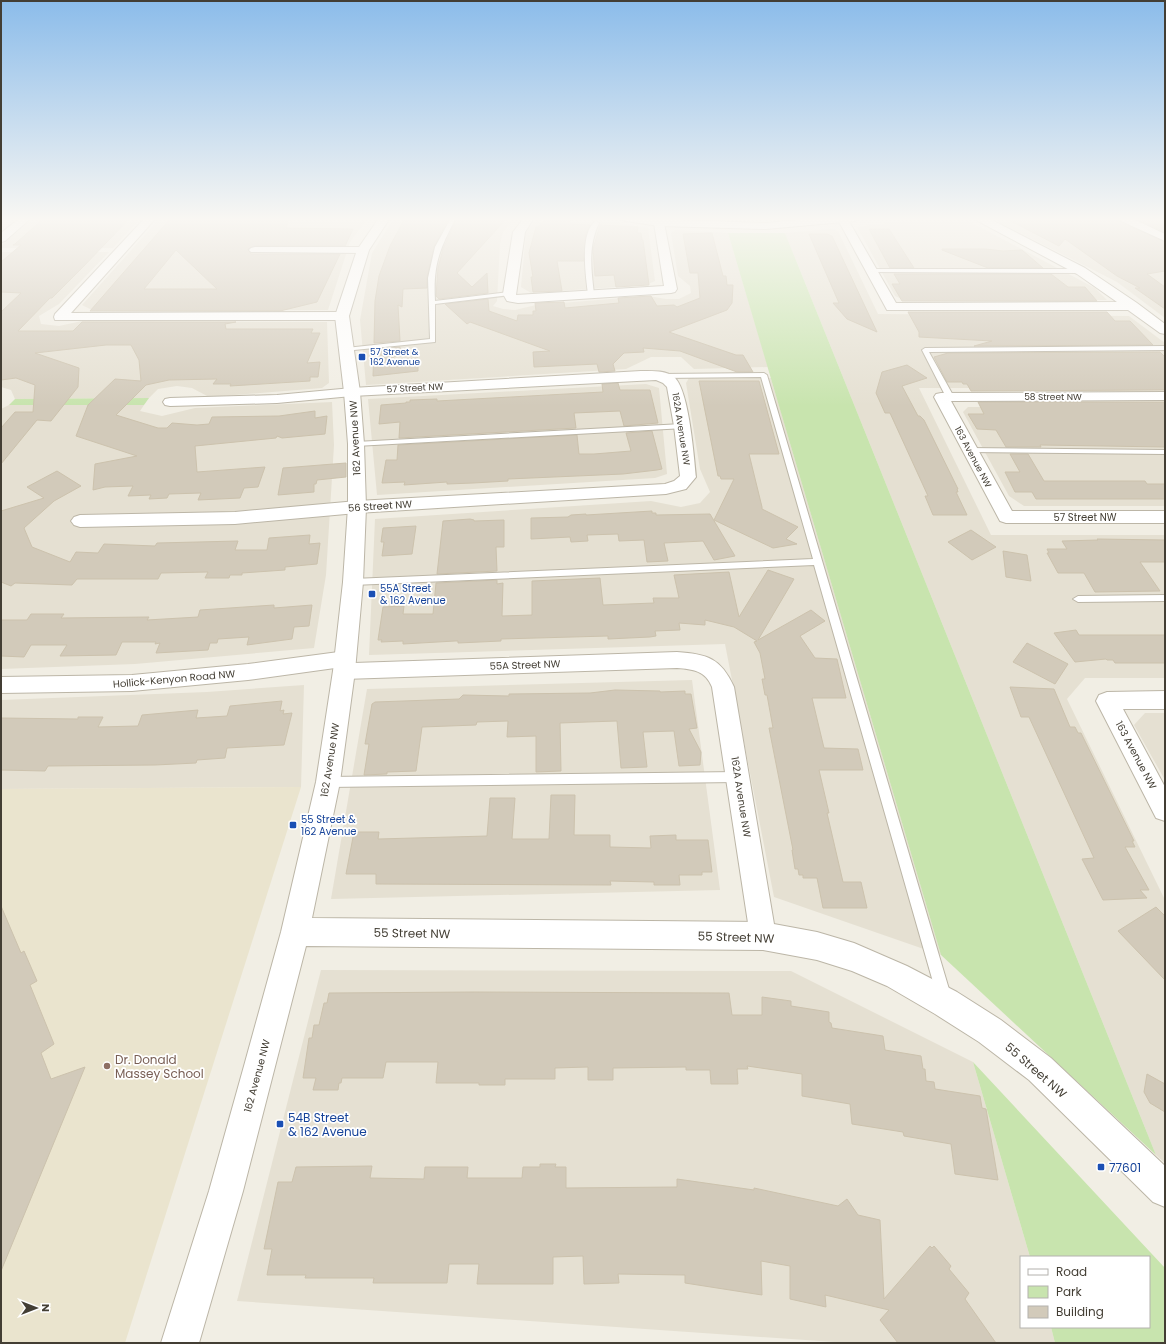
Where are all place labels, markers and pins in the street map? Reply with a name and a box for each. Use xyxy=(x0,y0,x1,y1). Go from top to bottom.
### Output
place label: 57 Street & 162 Avenue xyxy=(370,346,420,368)
marker: 57 Street & 162 Avenue xyxy=(357,352,367,362)
place label: 55A Street & 162 Avenue xyxy=(380,581,446,608)
marker: 55A Street & 162 Avenue xyxy=(367,589,377,599)
place label: 55 Street & 162 Avenue xyxy=(301,812,357,839)
marker: 55 Street & 162 Avenue xyxy=(288,820,298,830)
place label: Dr. Donald Massey School xyxy=(115,1051,204,1082)
marker: Dr. Donald Massey School xyxy=(102,1061,112,1071)
place label: 54B Street & 162 Avenue xyxy=(288,1109,367,1140)
marker: 54B Street & 162 Avenue xyxy=(275,1119,285,1129)
place label: 77601 xyxy=(1109,1159,1141,1176)
marker: 77601 xyxy=(1096,1162,1106,1172)

